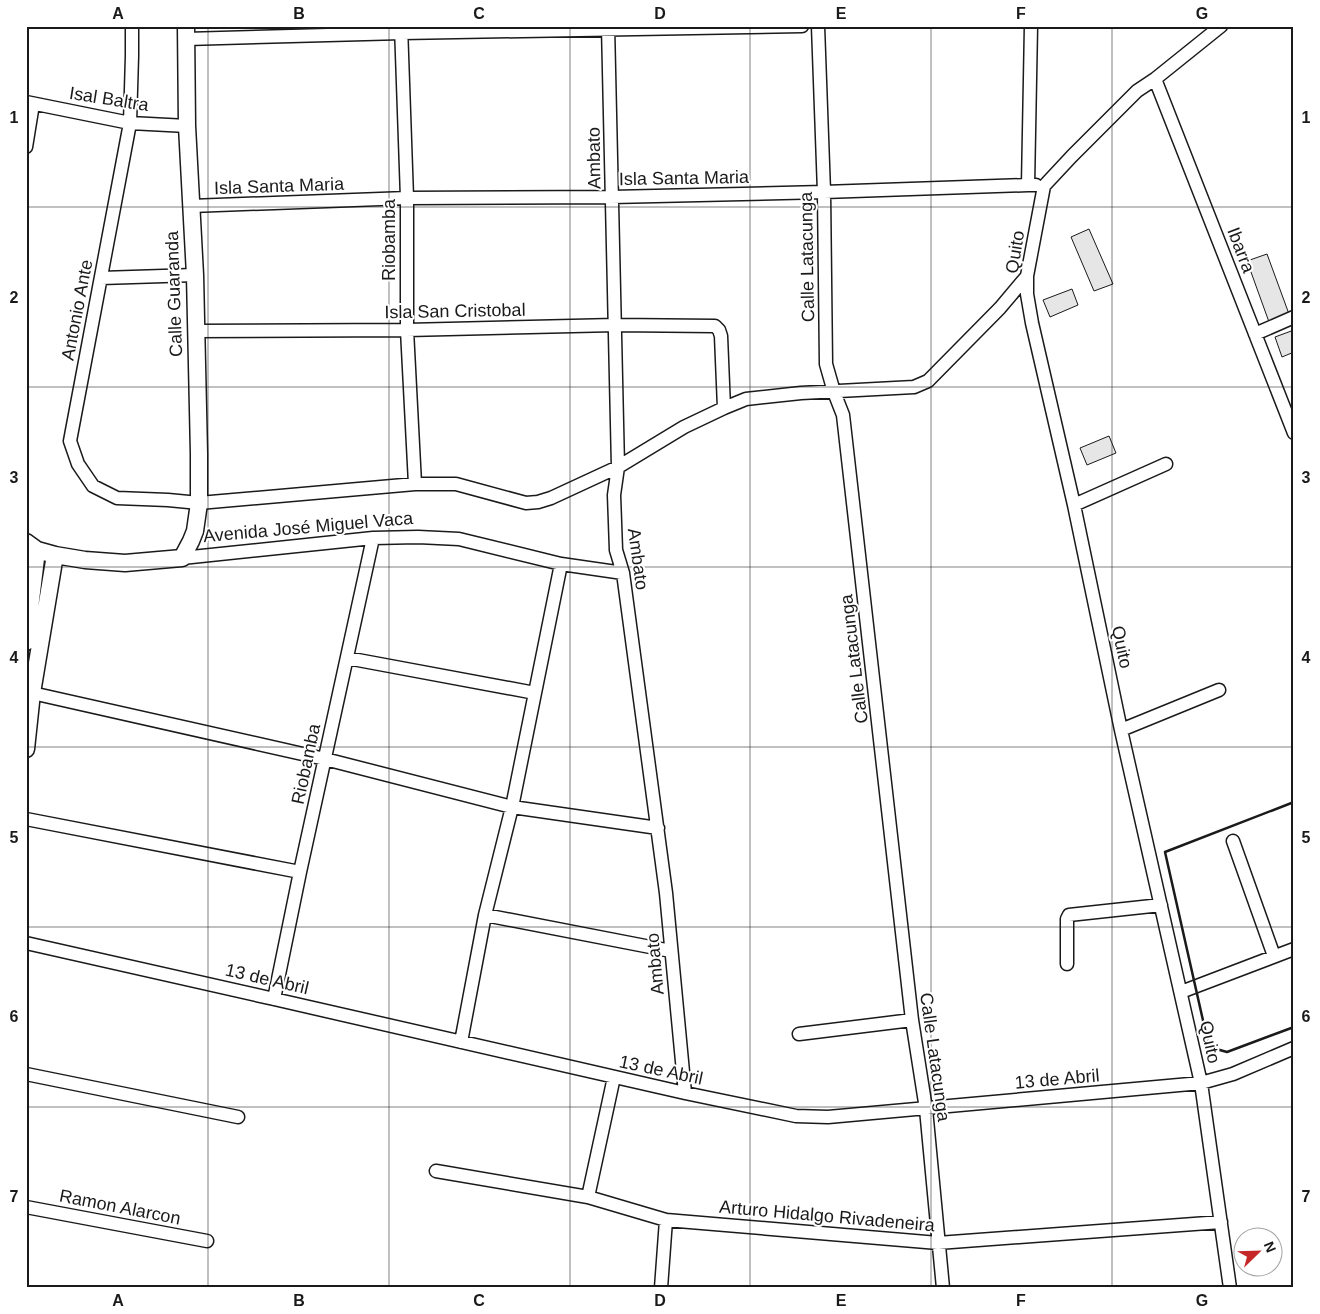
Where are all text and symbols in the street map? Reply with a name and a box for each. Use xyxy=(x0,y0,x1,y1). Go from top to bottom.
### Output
text: A xyxy=(112,5,124,22)
text: B xyxy=(293,5,305,22)
text: C xyxy=(473,5,485,22)
text: D xyxy=(654,5,666,22)
text: E xyxy=(836,5,847,22)
text: F xyxy=(1016,5,1026,22)
text: G xyxy=(1196,5,1208,22)
street label: Isal Baltra xyxy=(68,83,151,115)
text: 1 xyxy=(10,109,19,126)
text: 1 xyxy=(1302,109,1311,126)
street label: Ambato xyxy=(583,127,605,189)
street label: Isla Santa Maria xyxy=(619,167,750,189)
street label: Isla Santa Maria xyxy=(214,174,345,198)
street label: Calle Latacunga xyxy=(796,191,818,322)
street label: Riobamba xyxy=(379,198,399,281)
street label: Ibarra xyxy=(1223,224,1259,276)
street label: Quito xyxy=(1002,229,1028,275)
street label: Calle Guaranda xyxy=(162,230,186,357)
street label: Antonio Ante xyxy=(57,258,97,362)
text: 2 xyxy=(10,289,19,306)
text: 2 xyxy=(1302,289,1311,306)
street label: Isla San Cristobal xyxy=(384,300,526,322)
text: 3 xyxy=(10,469,19,486)
text: 3 xyxy=(1302,469,1311,486)
street label: Avenida José Miguel Vaca xyxy=(202,508,415,546)
street label: Ambato xyxy=(624,527,652,591)
street label: Calle Latacunga xyxy=(836,592,872,725)
street label: Quito xyxy=(1108,624,1136,670)
text: 4 xyxy=(10,649,19,666)
text: 4 xyxy=(1302,649,1311,666)
street label: Riobamba xyxy=(288,721,325,806)
text: 5 xyxy=(10,829,19,846)
text: 5 xyxy=(1302,829,1311,846)
street label: Ambato xyxy=(642,932,668,996)
street label: 13 de Abril xyxy=(223,960,311,998)
street label: Calle Latacunga xyxy=(916,991,954,1124)
text: 6 xyxy=(10,1008,19,1025)
text: 6 xyxy=(1302,1008,1311,1025)
street label: Quito xyxy=(1196,1019,1224,1065)
street label: 13 de Abril xyxy=(617,1051,705,1089)
street label: 13 de Abril xyxy=(1014,1065,1100,1093)
street label: Ramon Alarcon xyxy=(58,1185,182,1229)
text: 7 xyxy=(10,1188,19,1205)
text: 7 xyxy=(1302,1188,1311,1205)
street label: Arturo Hidalgo Rivadeneira xyxy=(718,1197,936,1235)
north arrow xyxy=(1232,1226,1282,1276)
text: N xyxy=(1261,1239,1279,1255)
text: A xyxy=(112,1292,124,1309)
text: B xyxy=(293,1292,305,1309)
text: C xyxy=(473,1292,485,1309)
text: D xyxy=(654,1292,666,1309)
text: E xyxy=(836,1292,847,1309)
text: F xyxy=(1016,1292,1026,1309)
text: G xyxy=(1196,1292,1208,1309)

